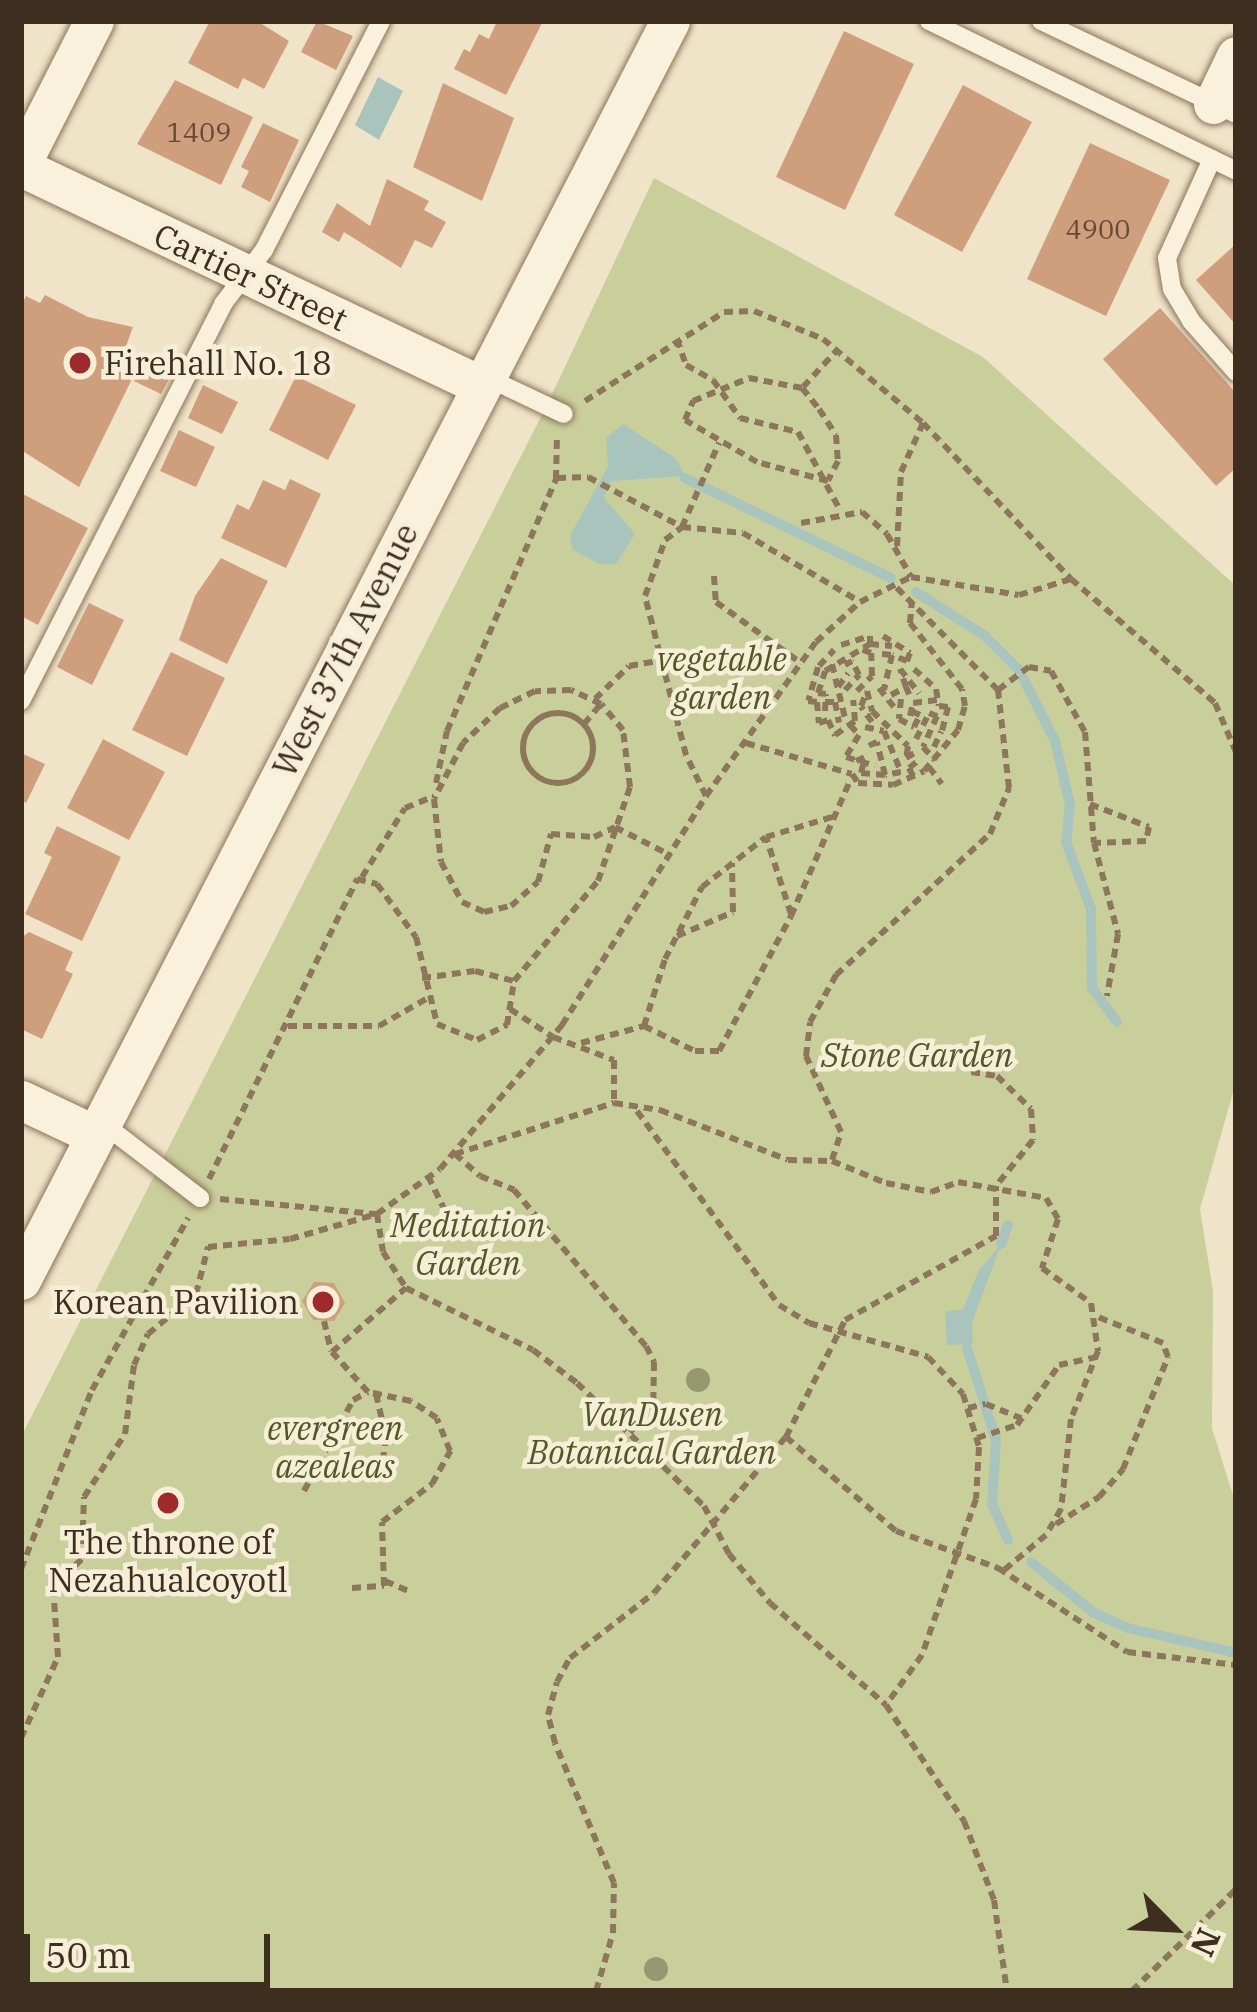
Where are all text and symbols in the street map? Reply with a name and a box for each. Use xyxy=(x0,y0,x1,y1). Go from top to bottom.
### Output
house number: 1409 xyxy=(167,116,231,148)
house number: 4900 xyxy=(1066,213,1130,245)
street label: Cartier Street xyxy=(148,215,354,339)
place label: Firehall No. 18 xyxy=(104,343,332,383)
marker: Firehall No. 18 xyxy=(67,350,93,376)
street label: West 37th Avenue xyxy=(264,517,426,783)
park label: vegetable garden xyxy=(657,639,787,717)
park label: Stone Garden xyxy=(821,1035,1013,1075)
park label: Meditation Garden xyxy=(391,1205,545,1283)
place label: Korean Pavilion xyxy=(53,1282,299,1322)
marker: Korean Pavilion xyxy=(310,1289,336,1315)
park label: VanDusen Botanical Garden xyxy=(528,1394,776,1472)
park label: evergreen azealeas xyxy=(267,1408,403,1486)
marker: The throne of Nezahualcoyotl xyxy=(155,1490,181,1516)
place label: The throne of Nezahualcoyotl xyxy=(48,1522,288,1600)
north arrow xyxy=(1113,1868,1233,1988)
scale bar xyxy=(30,1910,276,1984)
text: N xyxy=(1181,1922,1231,1964)
text: 50 m xyxy=(45,1931,131,1978)

